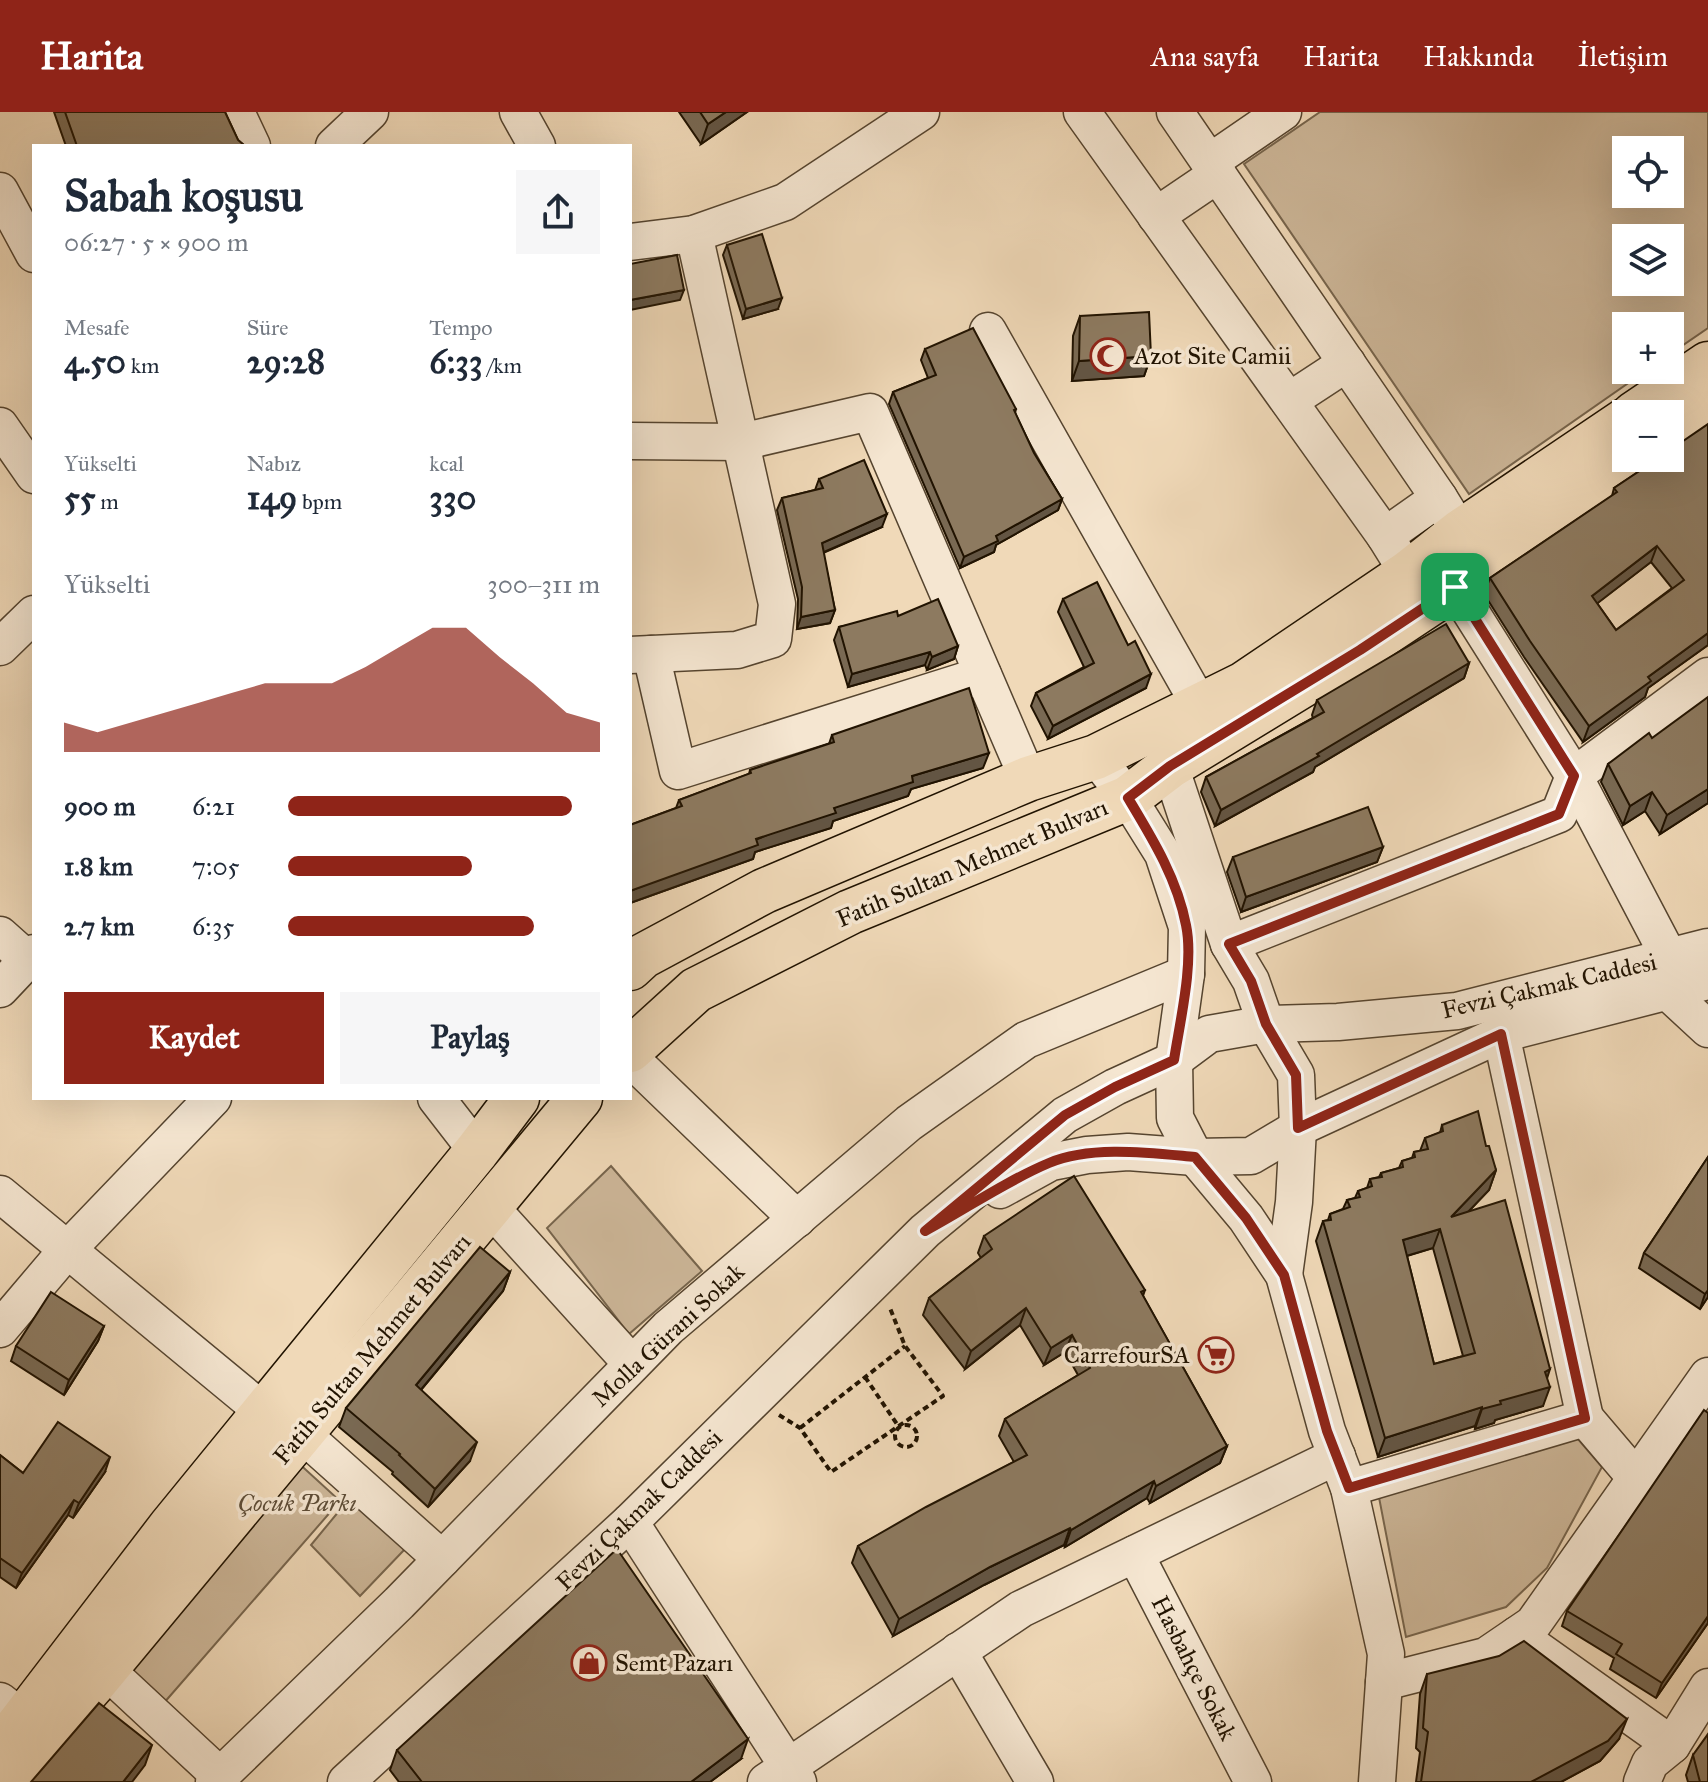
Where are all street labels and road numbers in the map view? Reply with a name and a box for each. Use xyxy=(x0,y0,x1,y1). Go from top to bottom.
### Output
street label: Fatih Sultan Mehmet Bulvarı xyxy=(832,792,1113,934)
street label: Fevzi Çakmak Caddesi xyxy=(1439,947,1660,1025)
street label: Fatih Sultan Mehmet Bulvarı xyxy=(267,1227,478,1471)
street label: Molla Gürani Sokak xyxy=(586,1256,751,1413)
street label: Fevzi Çakmak Caddesi xyxy=(550,1423,729,1597)
street label: Hasbahçe Sokak xyxy=(1145,1591,1244,1746)

